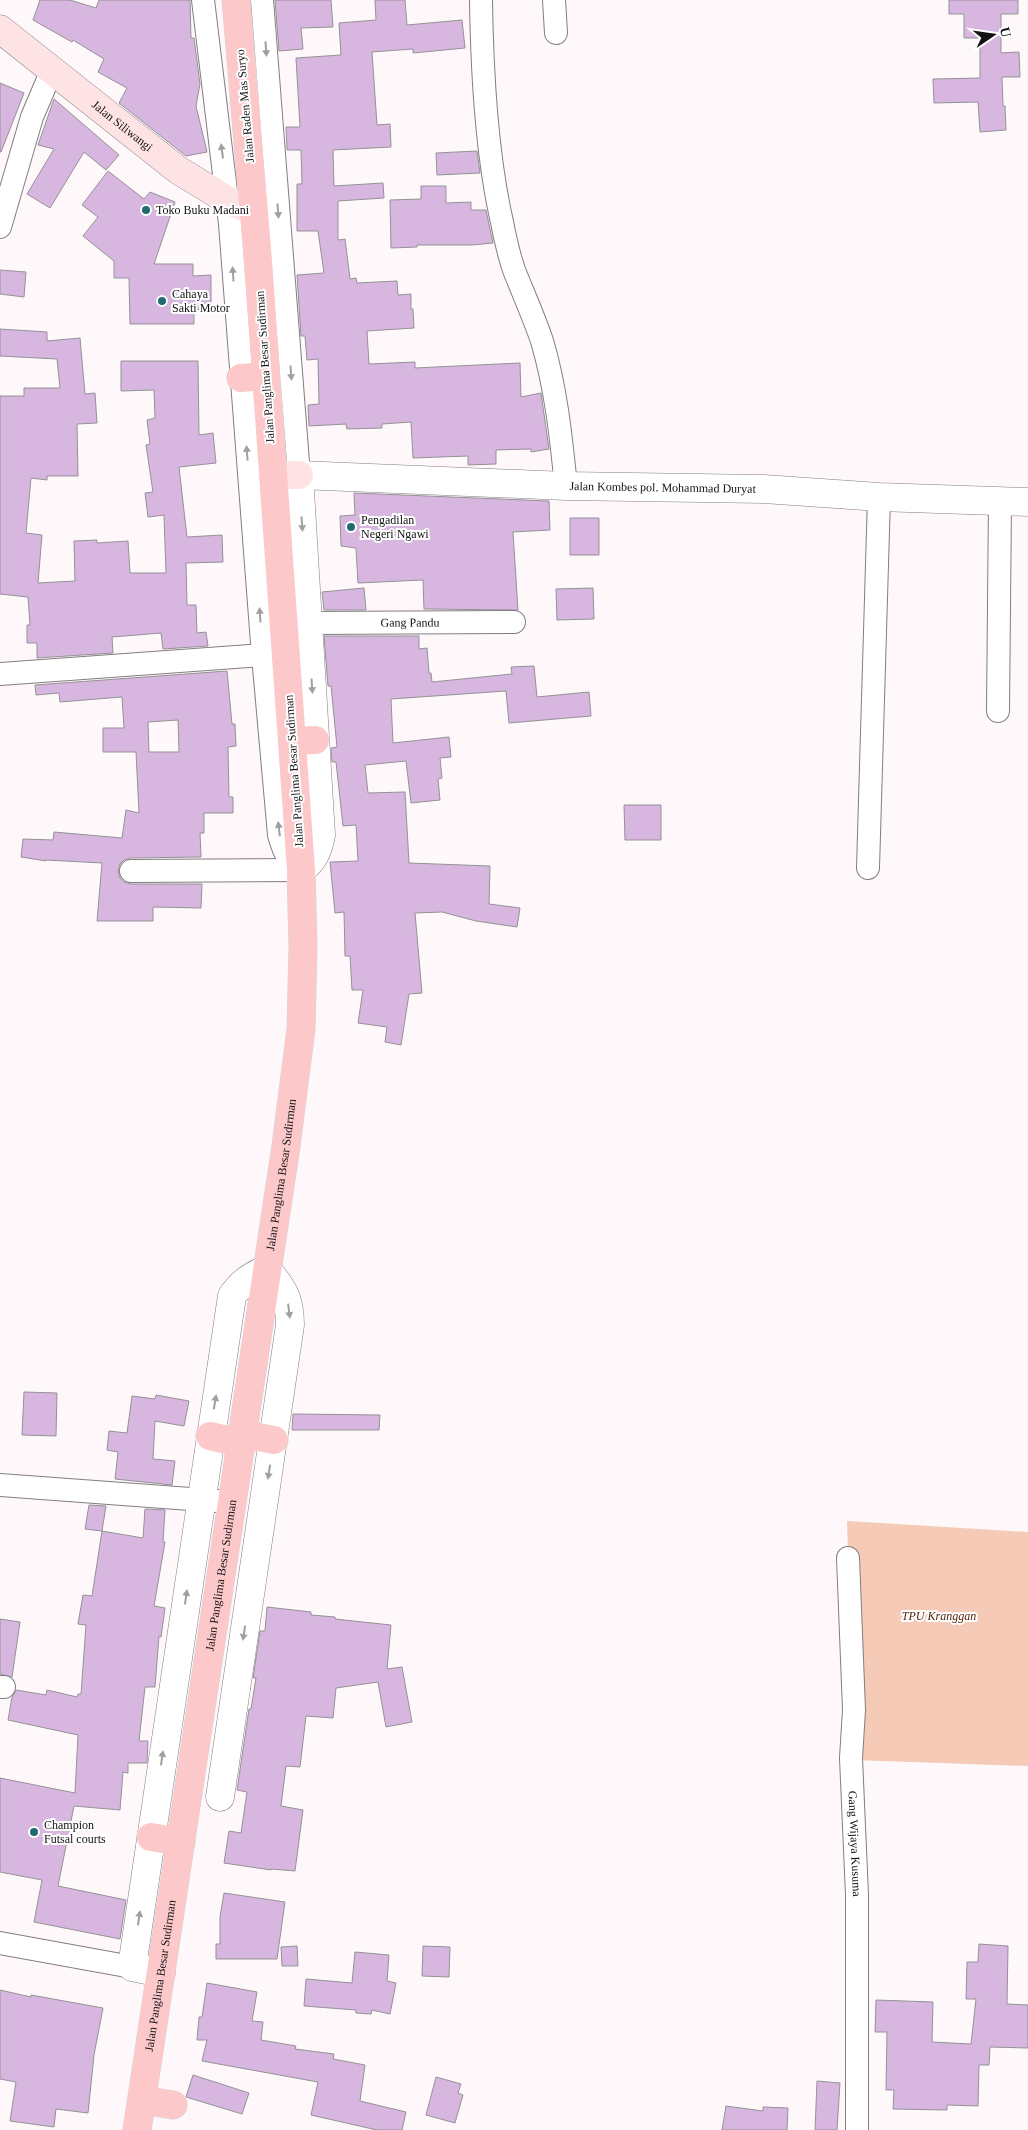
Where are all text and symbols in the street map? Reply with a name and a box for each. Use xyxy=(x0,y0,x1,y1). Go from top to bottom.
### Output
north arrow xyxy=(968,10,1018,60)
text: U xyxy=(997,26,1014,39)
one-way arrow xyxy=(262,41,270,57)
street label: Jalan Raden Mas Suryo xyxy=(233,49,257,163)
street label: Jalan Siliwangi xyxy=(89,97,156,155)
one-way arrow xyxy=(218,143,226,159)
place label: Toko Buku Madani xyxy=(156,203,250,217)
one-way arrow xyxy=(275,203,283,219)
marker: Toko Buku Madani xyxy=(140,204,152,216)
one-way arrow xyxy=(229,265,237,281)
place label: Cahaya Sakti Motor xyxy=(172,287,230,315)
street label: Jalan Panglima Besar Sudirman xyxy=(253,290,277,444)
marker: Cahaya Sakti Motor xyxy=(156,295,168,307)
one-way arrow xyxy=(287,365,295,381)
one-way arrow xyxy=(243,445,251,461)
street label: Jalan Kombes pol. Mohammad Duryat xyxy=(569,479,757,496)
place label: Pengadilan Negeri Ngawi xyxy=(361,513,429,541)
one-way arrow xyxy=(298,516,306,532)
marker: Pengadilan Negeri Ngawi xyxy=(345,521,357,533)
one-way arrow xyxy=(255,607,263,623)
street label: Gang Pandu xyxy=(380,615,440,630)
one-way arrow xyxy=(308,679,316,695)
street label: Jalan Panglima Besar Sudirman xyxy=(282,694,306,848)
one-way arrow xyxy=(275,821,283,837)
street label: Jalan Panglima Besar Sudirman xyxy=(263,1098,299,1252)
one-way arrow xyxy=(285,1303,293,1319)
one-way arrow xyxy=(212,1393,220,1409)
one-way arrow xyxy=(264,1464,272,1480)
street label: Jalan Panglima Besar Sudirman xyxy=(203,1499,239,1652)
one-way arrow xyxy=(182,1589,190,1605)
park label: TPU Kranggan xyxy=(902,1609,976,1623)
one-way arrow xyxy=(240,1625,248,1641)
one-way arrow xyxy=(158,1749,166,1765)
street label: Gang Wijaya Kusuma xyxy=(845,1790,864,1898)
place label: Champion Futsal courts xyxy=(44,1818,106,1846)
marker: Champion Futsal courts xyxy=(28,1826,40,1838)
street label: Jalan Panglima Besar Sudirman xyxy=(142,1899,179,2052)
one-way arrow xyxy=(135,1910,143,1926)

